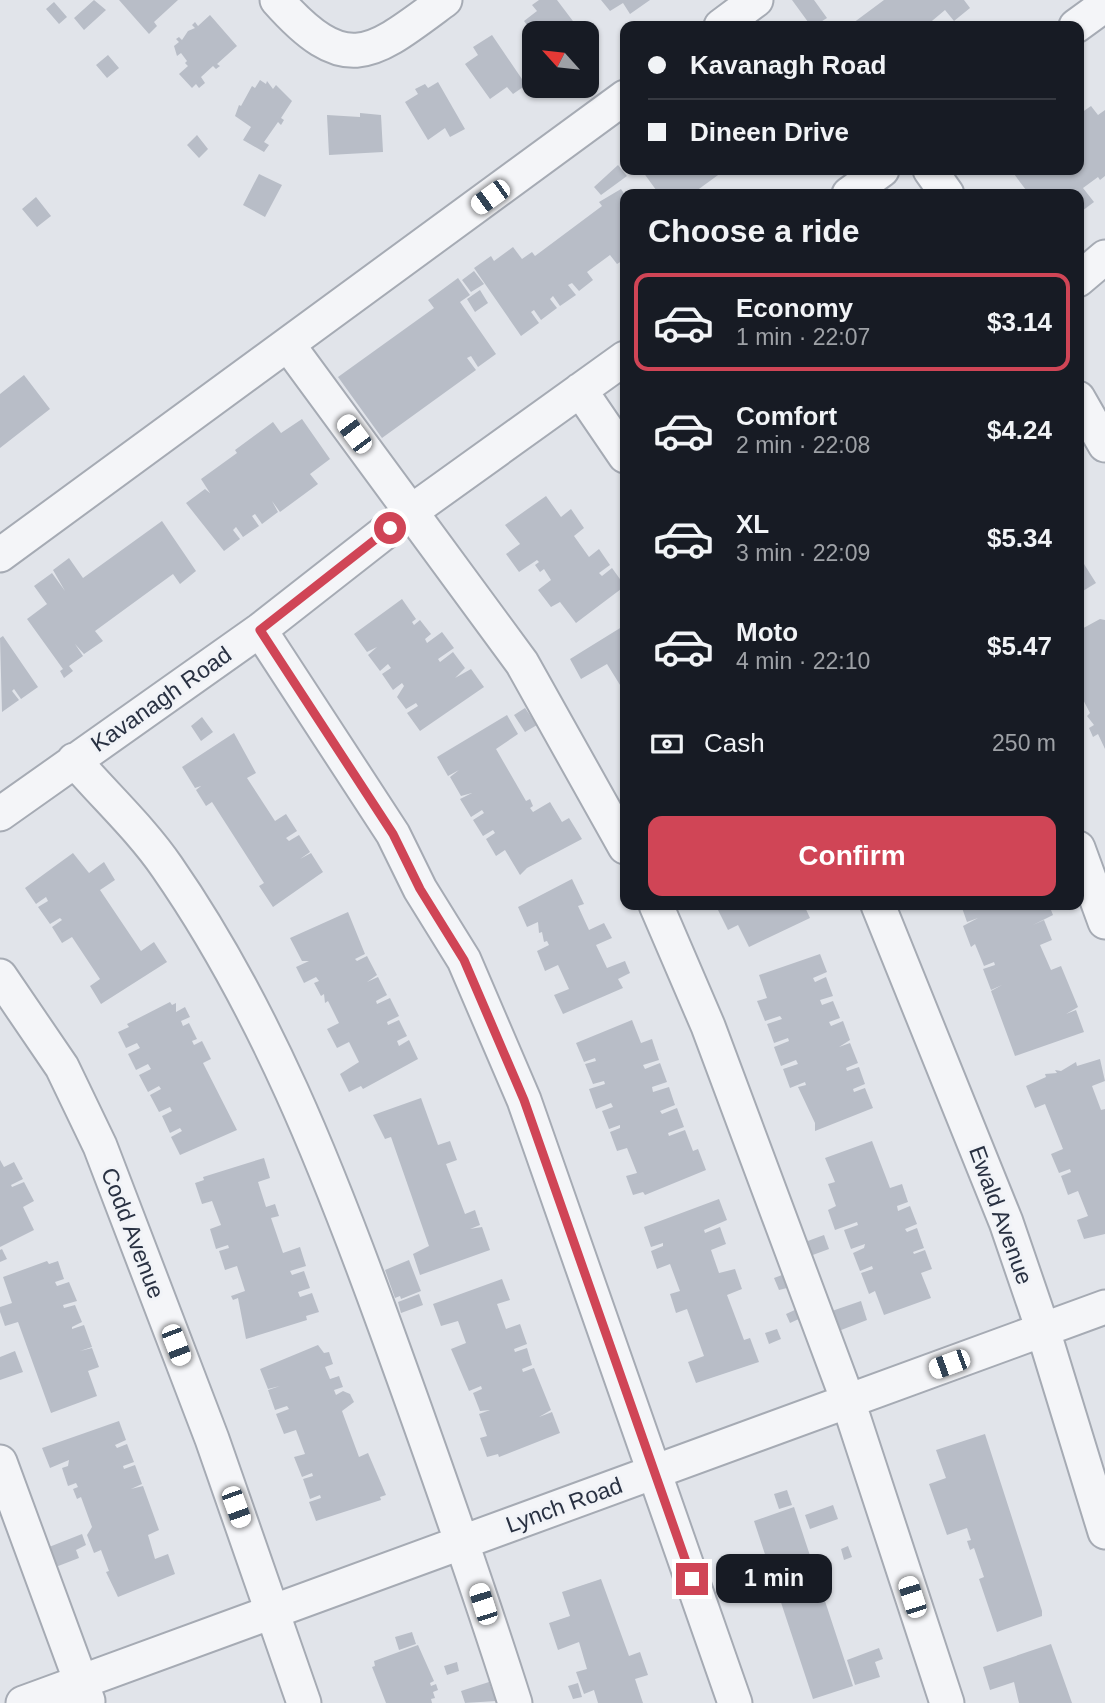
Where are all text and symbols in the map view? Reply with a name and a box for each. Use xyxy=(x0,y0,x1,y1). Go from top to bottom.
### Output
north arrow xyxy=(522,21,598,98)
map controls xyxy=(522,21,599,98)
text: Kavanagh Road xyxy=(690,50,887,80)
text: Dineen Drive xyxy=(690,117,849,147)
car xyxy=(467,176,514,218)
text: Choose a ride xyxy=(648,213,860,249)
icon: car xyxy=(652,291,715,354)
text: Economy xyxy=(736,293,853,323)
text: $3.14 xyxy=(987,307,1052,337)
text: 1 min · 22:07 xyxy=(736,324,870,350)
icon: car xyxy=(652,399,715,462)
text: Comfort xyxy=(736,401,837,431)
car xyxy=(333,411,376,457)
text: $4.24 xyxy=(987,415,1052,445)
text: 2 min · 22:08 xyxy=(736,432,870,458)
icon: car xyxy=(652,507,715,570)
text: XL xyxy=(736,509,769,539)
route start xyxy=(374,512,406,544)
text: $5.34 xyxy=(987,523,1052,553)
text: 3 min · 22:09 xyxy=(736,540,870,566)
icon: car xyxy=(652,615,715,678)
text: Moto xyxy=(736,617,798,647)
text: $5.47 xyxy=(987,631,1052,661)
street label: Kavanagh Road xyxy=(86,641,236,757)
text: 4 min · 22:10 xyxy=(736,648,870,674)
icon: cash xyxy=(648,725,686,763)
text: Cash xyxy=(704,728,765,758)
text: 250 m xyxy=(992,730,1056,756)
button: Confirm xyxy=(648,816,1056,896)
street label: Ewald Avenue xyxy=(964,1142,1038,1288)
street label: Codd Avenue xyxy=(96,1164,170,1302)
car xyxy=(159,1322,194,1368)
car xyxy=(926,1347,973,1381)
street label: Lynch Road xyxy=(502,1472,626,1538)
car xyxy=(219,1484,254,1530)
callout: 1 min xyxy=(716,1554,832,1604)
route end xyxy=(676,1563,708,1595)
text: 1 min xyxy=(744,1565,804,1591)
car xyxy=(896,1574,929,1620)
car xyxy=(467,1581,500,1627)

